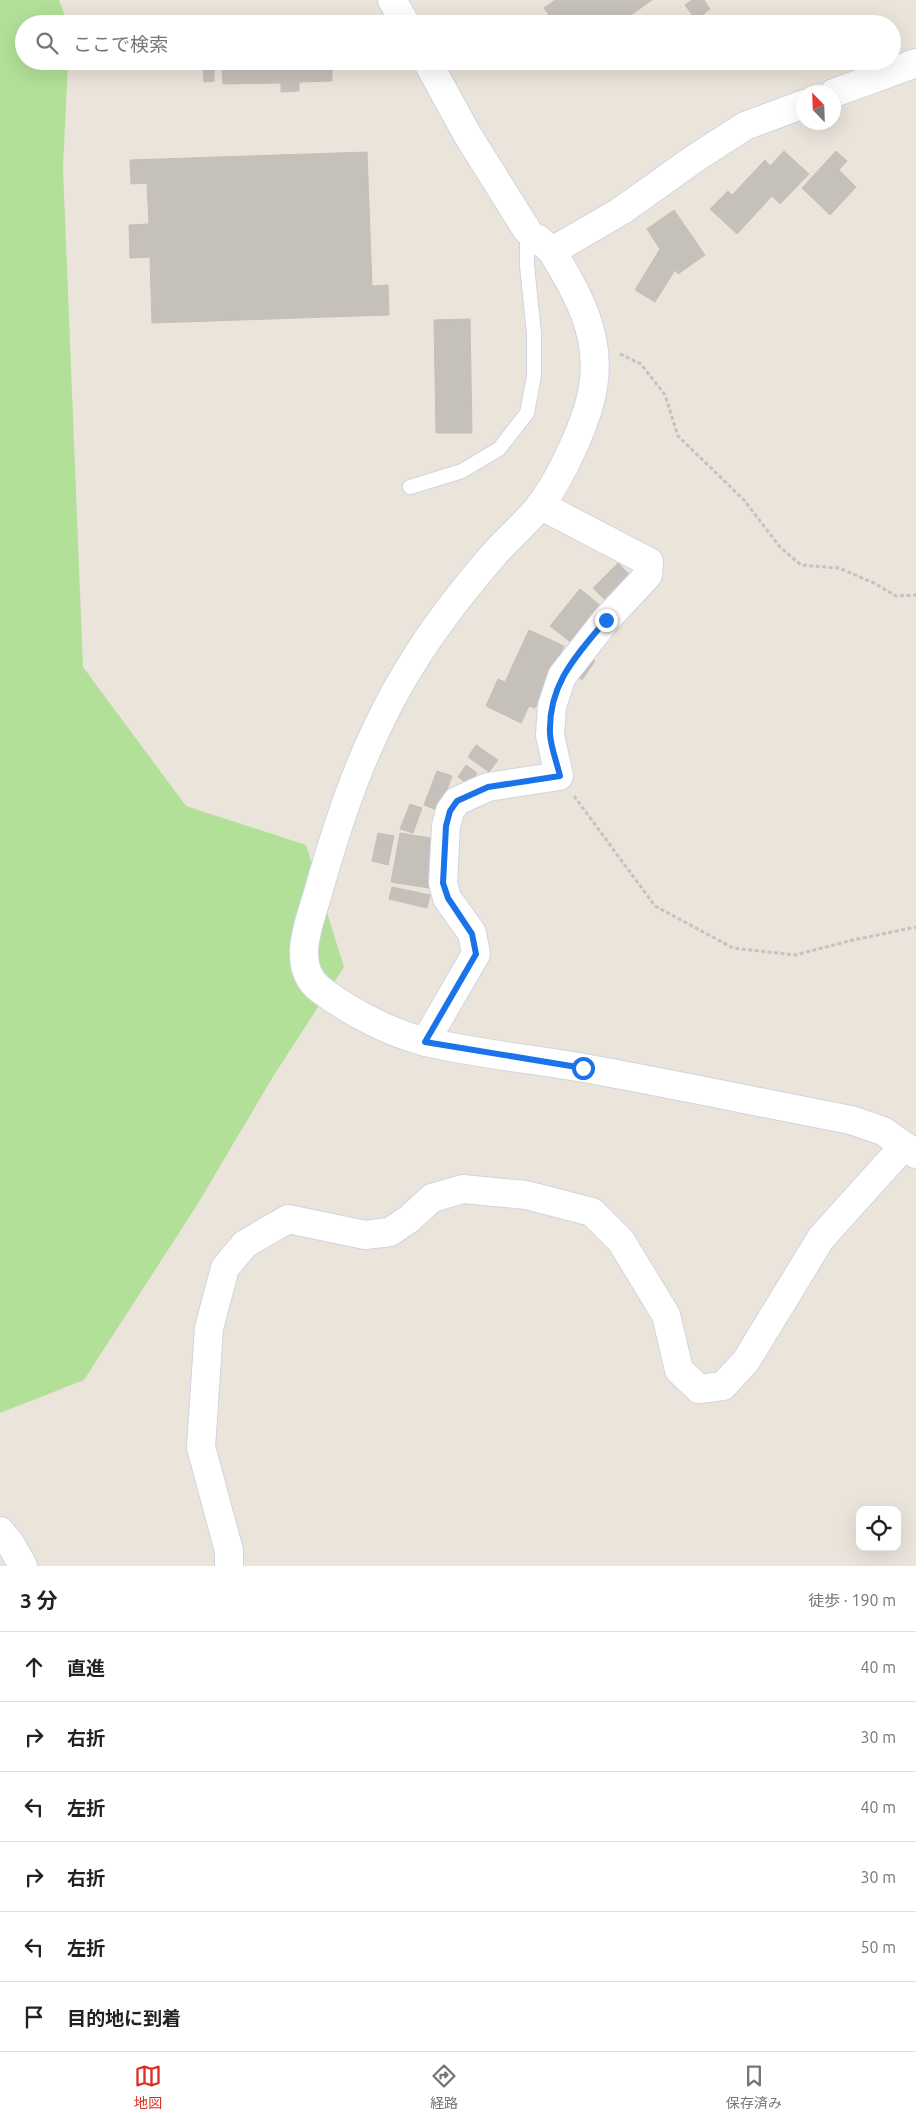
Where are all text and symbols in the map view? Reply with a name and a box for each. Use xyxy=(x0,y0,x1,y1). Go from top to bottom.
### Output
search box xyxy=(15,15,901,70)
icon: search xyxy=(33,29,61,57)
text: ここで検索 xyxy=(73,33,168,55)
north arrow xyxy=(796,85,841,130)
route end xyxy=(595,609,618,632)
route start xyxy=(572,1057,595,1080)
map controls xyxy=(856,1506,901,1551)
button: locate xyxy=(856,1506,901,1551)
text: 3 分 xyxy=(20,1588,58,1612)
text: 徒歩 · 190 m xyxy=(808,1591,896,1609)
icon: ahead xyxy=(20,1653,48,1681)
text: 直進 xyxy=(67,1657,105,1679)
text: 40 m xyxy=(860,1658,896,1676)
icon: right xyxy=(20,1723,48,1751)
text: 右折 xyxy=(67,1727,105,1749)
text: 30 m xyxy=(860,1728,896,1746)
icon: left xyxy=(20,1793,48,1821)
text: 左折 xyxy=(67,1797,105,1819)
text: 40 m xyxy=(860,1798,896,1816)
icon: right xyxy=(20,1863,48,1891)
text: 右折 xyxy=(67,1867,105,1889)
text: 30 m xyxy=(860,1868,896,1886)
icon: left xyxy=(20,1933,48,1961)
text: 左折 xyxy=(67,1937,105,1959)
text: 50 m xyxy=(860,1938,896,1956)
icon: arrive xyxy=(20,2003,48,2031)
text: 目的地に到着 xyxy=(67,2007,181,2029)
tab: 地図 xyxy=(134,2062,162,2112)
tab: 経路 xyxy=(430,2062,458,2112)
tab: 保存済み xyxy=(726,2062,782,2112)

